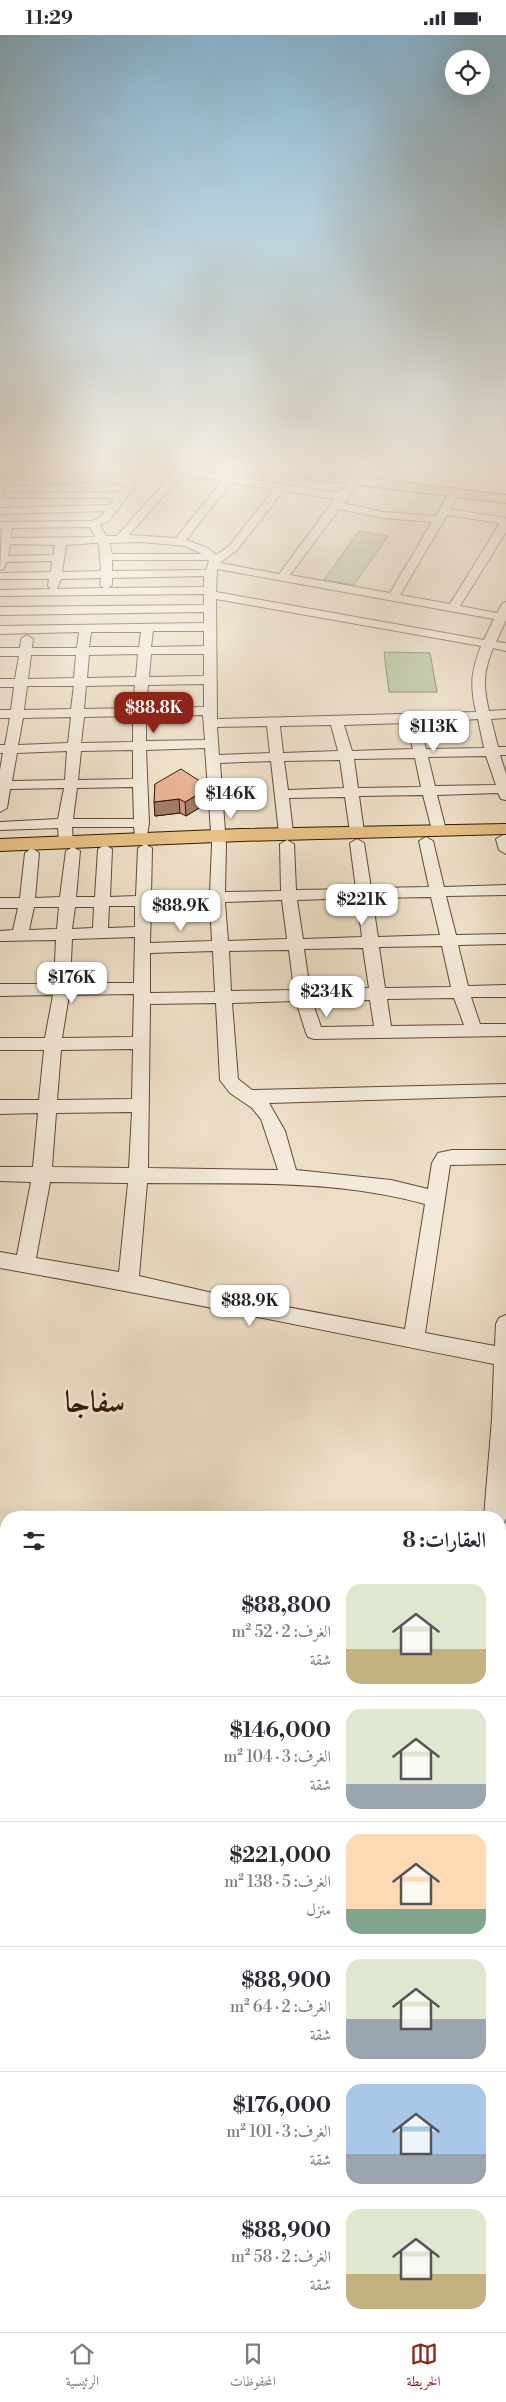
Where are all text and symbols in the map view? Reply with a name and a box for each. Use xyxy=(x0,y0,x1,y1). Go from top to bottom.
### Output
text: 11:29 xyxy=(25,6,73,30)
map controls xyxy=(445,50,490,95)
button: locate xyxy=(445,50,490,95)
pin: $88.8K xyxy=(113,691,195,734)
text: $88.8K xyxy=(125,698,183,718)
pin: $113K xyxy=(399,711,469,753)
text: $113K xyxy=(410,717,458,737)
pin: $146K xyxy=(196,777,266,820)
text: $146K xyxy=(206,784,256,804)
pin: $221K xyxy=(327,883,397,926)
pin: $88.9K xyxy=(140,889,222,932)
text: $221K xyxy=(337,890,387,910)
text: $88.9K xyxy=(152,896,210,916)
pin: $176K xyxy=(37,961,107,1004)
text: $176K xyxy=(48,968,96,988)
pin: $234K xyxy=(292,975,362,1018)
text: $234K xyxy=(300,982,354,1002)
pin: $88.9K xyxy=(209,1285,291,1327)
text: $88.9K xyxy=(221,1291,279,1311)
district label: سفاجا xyxy=(65,1384,125,1422)
icon: filters xyxy=(20,1527,48,1555)
text: العقارات: 8 xyxy=(402,1528,486,1554)
text: $88,800 xyxy=(241,1593,331,1619)
icon: home xyxy=(386,1604,446,1664)
text: الغرف: 2 · 52 m² xyxy=(232,1622,331,1642)
text: شقة xyxy=(310,1650,331,1670)
text: $146,000 xyxy=(230,1718,331,1744)
icon: home xyxy=(386,1729,446,1789)
text: الغرف: 3 · 104 m² xyxy=(223,1747,331,1767)
text: شقة xyxy=(310,1775,331,1795)
text: $221,000 xyxy=(229,1843,331,1869)
icon: home xyxy=(386,1854,446,1914)
text: الغرف: 5 · 138 m² xyxy=(224,1872,331,1892)
text: منزل xyxy=(306,1900,331,1920)
text: $88,900 xyxy=(242,1968,331,1994)
icon: home xyxy=(386,1979,446,2039)
text: الغرف: 2 · 64 m² xyxy=(230,1997,331,2017)
text: شقة xyxy=(310,2025,331,2045)
text: $176,000 xyxy=(233,2093,331,2119)
icon: home xyxy=(386,2104,446,2164)
text: الغرف: 3 · 101 m² xyxy=(226,2122,331,2142)
text: شقة xyxy=(310,2150,331,2170)
text: $88,900 xyxy=(242,2218,331,2244)
icon: home xyxy=(386,2229,446,2289)
text: الغرف: 2 · 58 m² xyxy=(231,2247,331,2267)
text: شقة xyxy=(310,2275,331,2295)
tab: الرئيسية xyxy=(65,2340,99,2395)
tab: المحفوظات xyxy=(230,2340,276,2395)
tab: الخريطة xyxy=(407,2340,441,2395)

